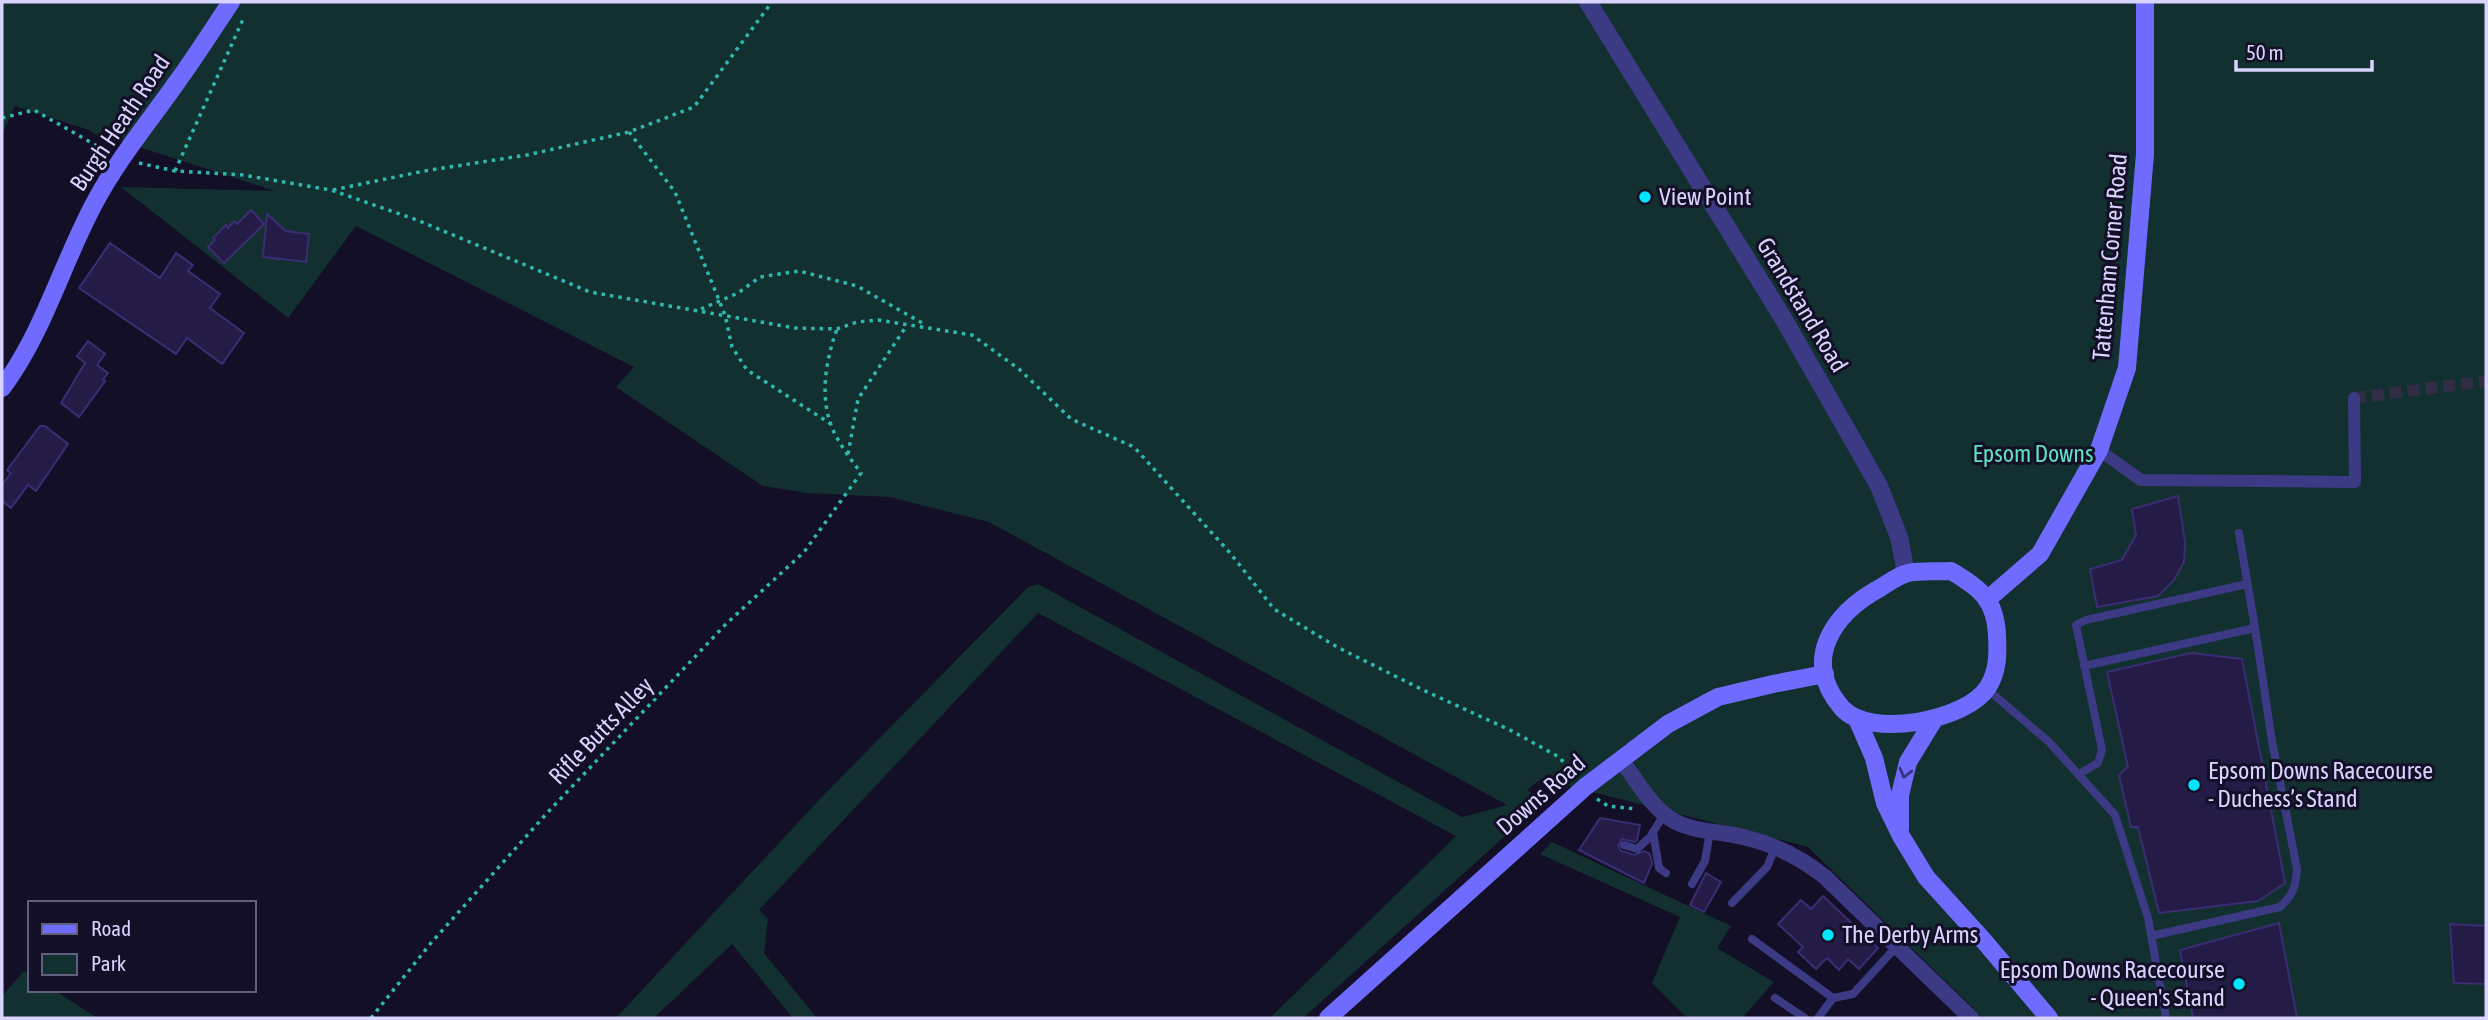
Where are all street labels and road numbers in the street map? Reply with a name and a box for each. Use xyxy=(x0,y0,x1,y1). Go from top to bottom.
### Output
street label: Burgh Heath Road xyxy=(64,50,175,196)
street label: Tattenham Corner Road xyxy=(2087,152,2132,361)
street label: Grandstand Road xyxy=(1752,233,1853,377)
street label: Rifle Butts Alley xyxy=(543,672,658,790)
street label: Downs Road xyxy=(1491,749,1590,840)

